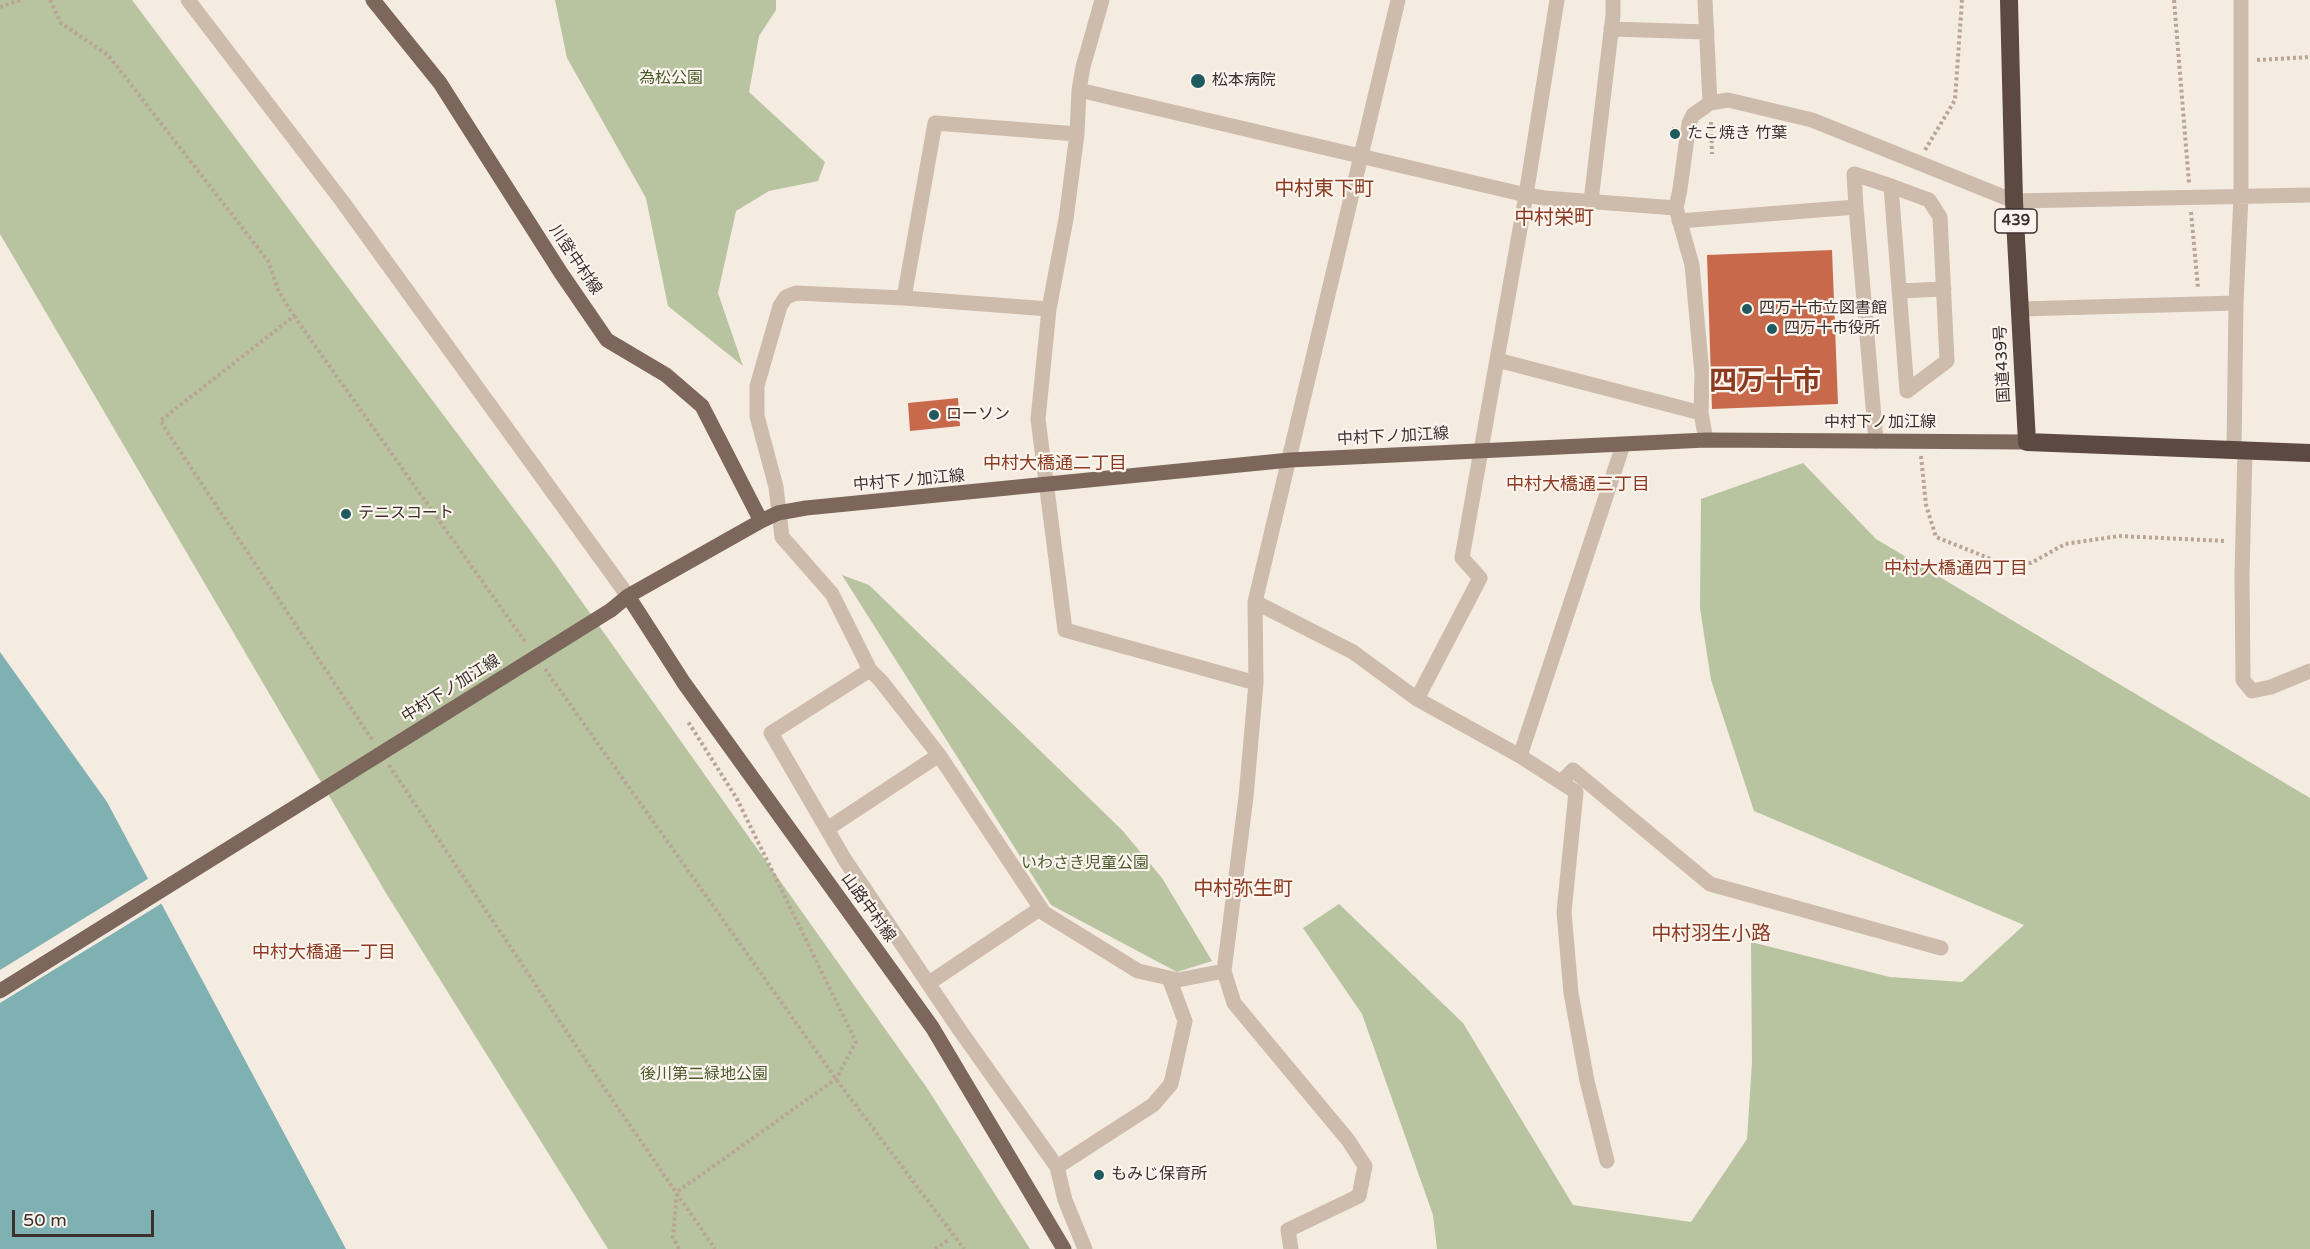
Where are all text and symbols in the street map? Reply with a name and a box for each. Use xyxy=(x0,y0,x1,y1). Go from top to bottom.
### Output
park label: 為松公園 xyxy=(639,69,703,89)
place label: 松本病院 xyxy=(1212,71,1276,91)
marker: 松本病院 xyxy=(1189,72,1207,90)
place label: たこ焼き 竹葉 xyxy=(1687,124,1787,144)
marker: たこ焼き 竹葉 xyxy=(1668,127,1682,141)
district label: 中村東下町 xyxy=(1274,178,1374,202)
district label: 中村栄町 xyxy=(1514,207,1594,231)
road number: 439 xyxy=(1995,209,2037,233)
street label: 川登中村線 xyxy=(545,221,605,299)
place label: 四万十市立図書館 xyxy=(1759,299,1887,319)
marker: 四万十市立図書館 xyxy=(1740,302,1754,316)
place label: 四万十市役所 xyxy=(1784,319,1880,339)
marker: 四万十市役所 xyxy=(1765,322,1779,336)
street label: 国道439号 xyxy=(1991,324,2015,404)
district label: 四万十市 xyxy=(1709,366,1821,400)
place label: ローソン xyxy=(946,405,1010,425)
marker: ローソン xyxy=(927,408,941,422)
street label: 中村下ノ加江線 xyxy=(1824,413,1936,433)
street label: 中村下ノ加江線 xyxy=(1337,424,1449,450)
district label: 中村大橋通二丁目 xyxy=(983,453,1127,475)
street label: 中村下ノ加江線 xyxy=(852,467,966,495)
district label: 中村大橋通三丁目 xyxy=(1506,474,1650,496)
place label: テニスコート xyxy=(358,504,454,524)
marker: テニスコート xyxy=(339,507,353,521)
district label: 中村大橋通四丁目 xyxy=(1884,558,2028,580)
street label: 中村下ノ加江線 xyxy=(398,651,504,727)
park label: いわさき児童公園 xyxy=(1021,854,1149,874)
street label: 山路中村線 xyxy=(837,870,899,946)
district label: 中村弥生町 xyxy=(1193,878,1293,902)
district label: 中村羽生小路 xyxy=(1651,923,1771,947)
district label: 中村大橋通一丁目 xyxy=(252,942,396,964)
park label: 後川第二緑地公園 xyxy=(640,1065,768,1085)
place label: もみじ保育所 xyxy=(1111,1165,1207,1185)
marker: もみじ保育所 xyxy=(1092,1168,1106,1182)
scale bar xyxy=(15,1198,158,1236)
text: 50 m xyxy=(23,1209,67,1231)

